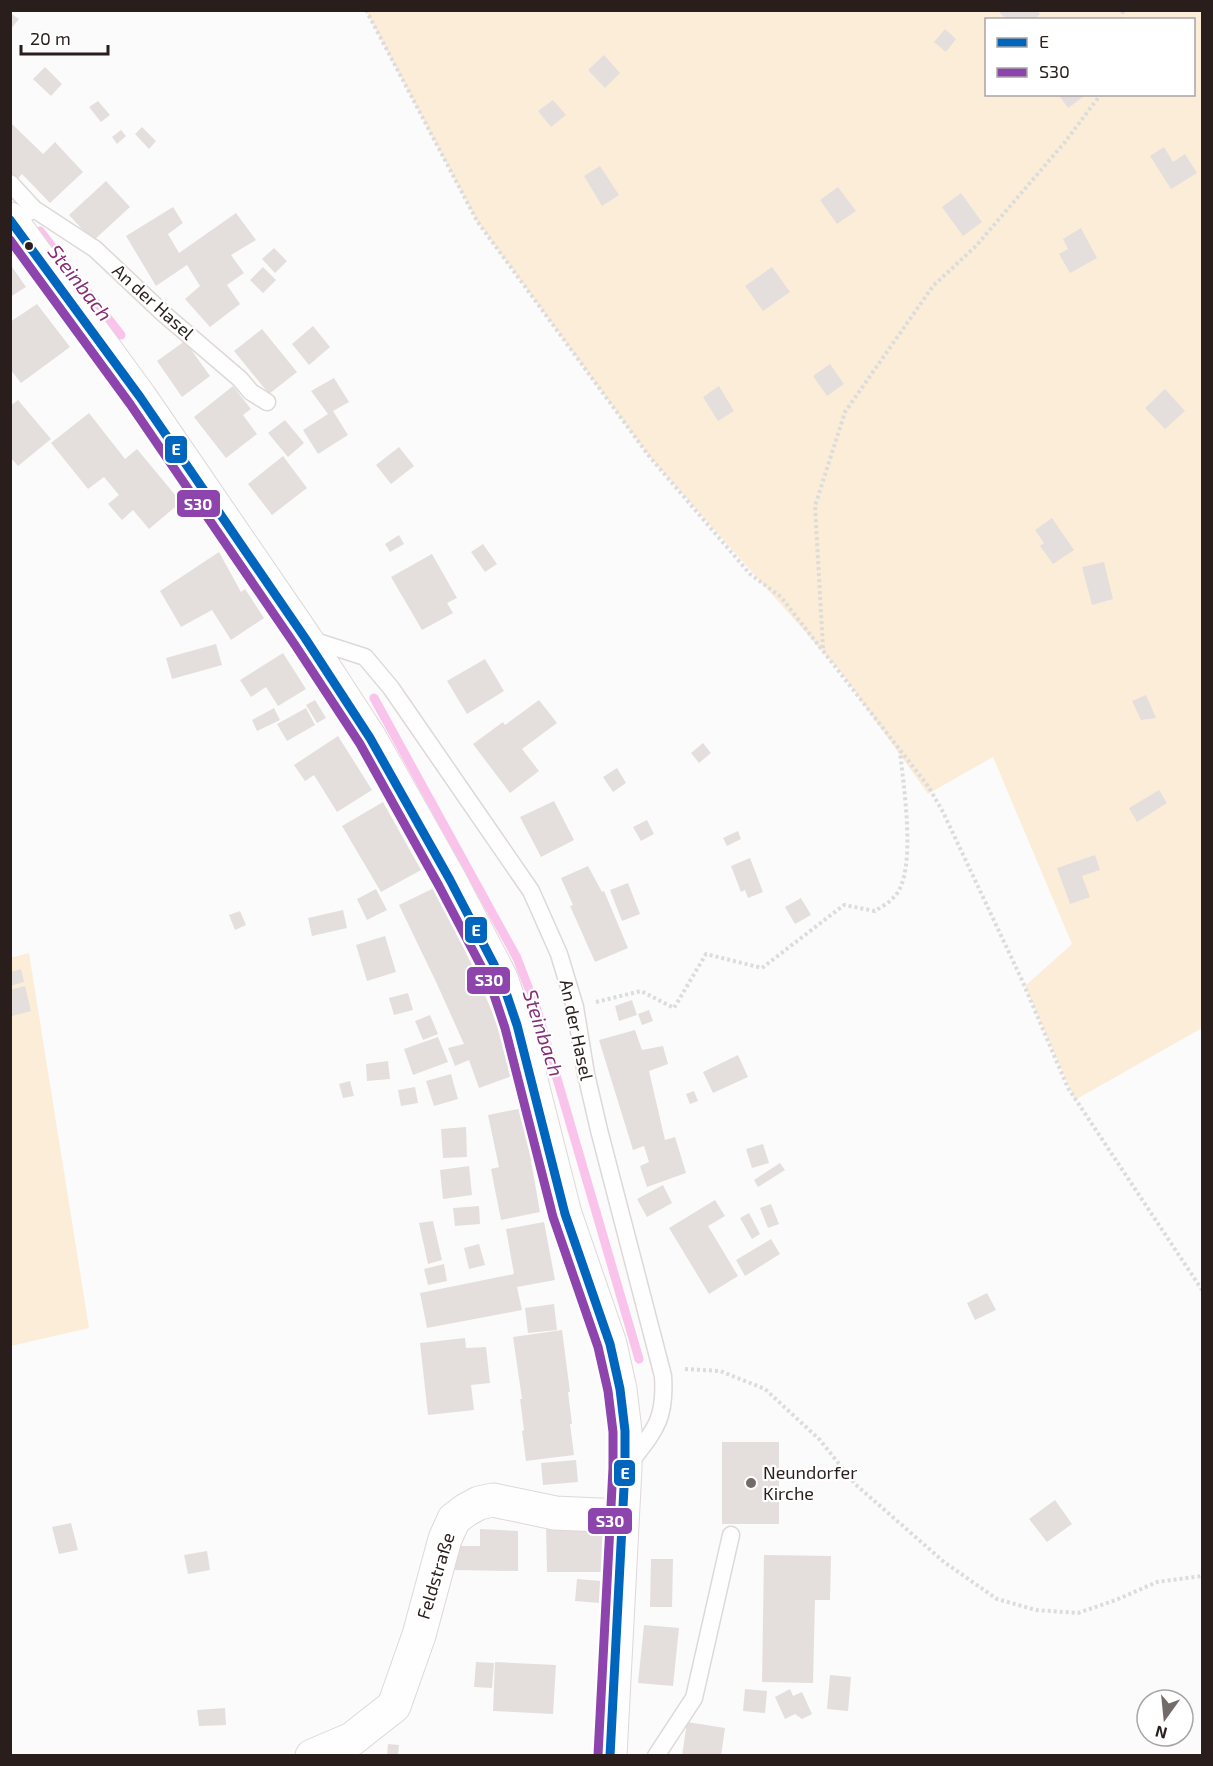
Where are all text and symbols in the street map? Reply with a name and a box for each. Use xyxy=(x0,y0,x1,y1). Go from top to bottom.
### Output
scale bar xyxy=(21,18,108,56)
legend xyxy=(985,18,1195,96)
text: 20 m xyxy=(30,27,71,49)
text: E xyxy=(1039,30,1049,52)
text: S30 xyxy=(1039,60,1070,82)
unlabelled marker xyxy=(23,240,35,252)
water label: Steinbach xyxy=(44,240,118,325)
street label: An der Hasel xyxy=(108,259,200,344)
line badge: E xyxy=(164,435,188,464)
text: E xyxy=(171,439,181,458)
line badge: S30 xyxy=(176,489,221,518)
text: S30 xyxy=(184,494,212,513)
line badge: E xyxy=(464,916,488,944)
text: E xyxy=(471,920,481,939)
line badge: S30 xyxy=(466,966,511,995)
text: S30 xyxy=(475,970,503,989)
street label: An der Hasel xyxy=(556,977,599,1083)
water label: Steinbach xyxy=(519,986,569,1079)
line badge: E xyxy=(613,1459,636,1487)
place label: Neundorfer Kirche xyxy=(763,1461,857,1504)
text: E xyxy=(620,1463,630,1482)
marker: Neundorfer Kirche xyxy=(744,1476,758,1490)
line badge: S30 xyxy=(587,1507,633,1535)
text: S30 xyxy=(596,1511,624,1530)
street label: Feldstraße xyxy=(411,1530,459,1622)
north arrow xyxy=(1135,1688,1195,1748)
text: N xyxy=(1153,1722,1169,1744)

